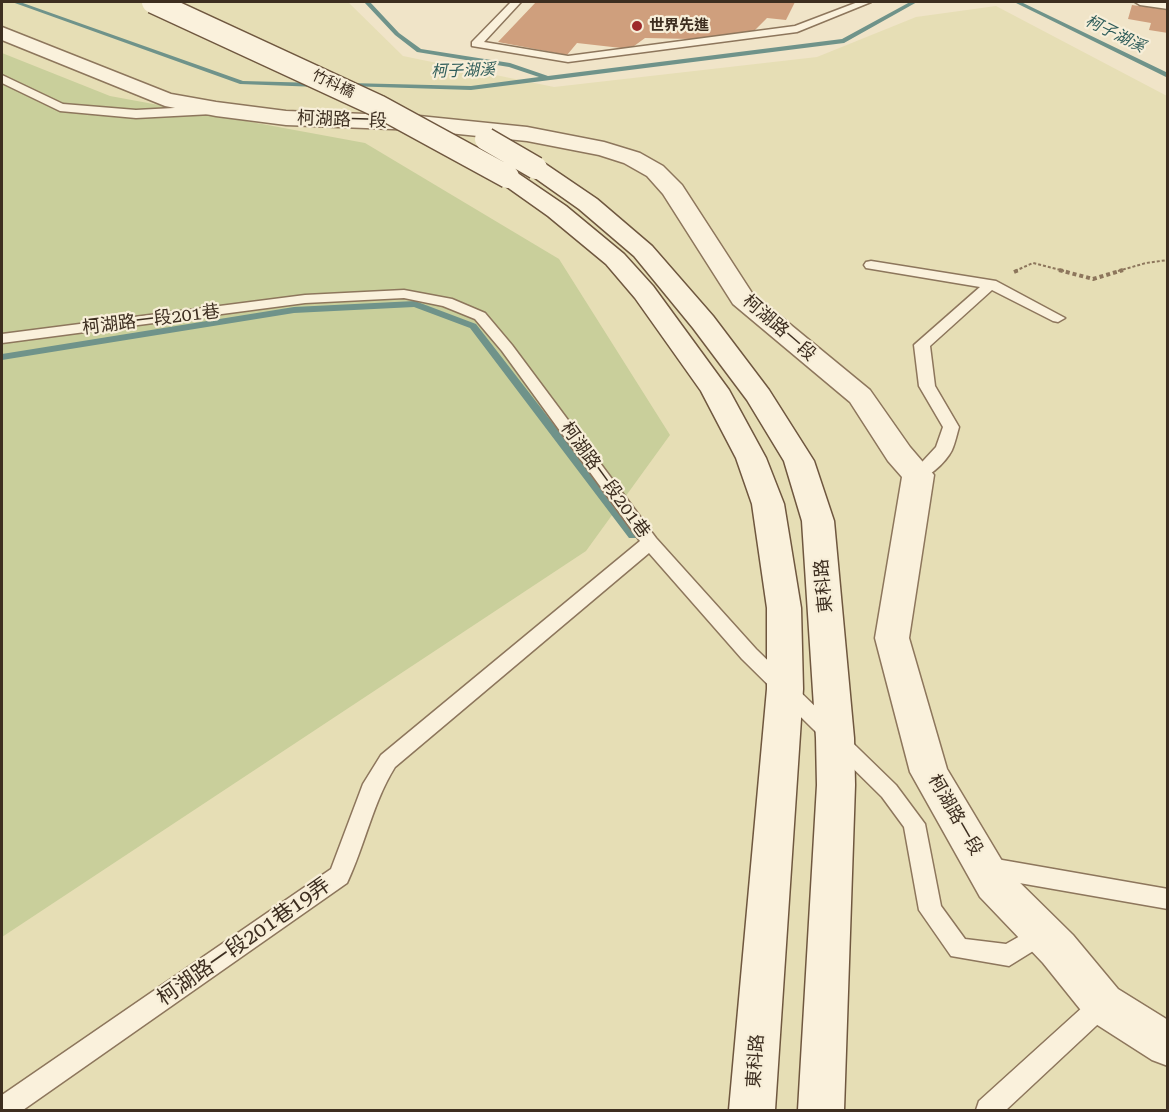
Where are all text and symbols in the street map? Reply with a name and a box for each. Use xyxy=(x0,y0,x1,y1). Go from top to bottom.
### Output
water label: 柯子湖溪 xyxy=(1082,11,1148,57)
place label: 世界先進 xyxy=(649,17,709,35)
marker: 世界先進 xyxy=(630,19,644,33)
water label: 柯子湖溪 xyxy=(431,60,495,82)
street label: 竹科橋 xyxy=(309,66,357,102)
street label: 柯湖路一段 xyxy=(297,108,387,132)
street label: 柯湖路一段 xyxy=(738,290,820,366)
street label: 柯湖路一段201巷 xyxy=(81,301,221,339)
street label: 柯湖路一段201巷 xyxy=(556,418,654,542)
street label: 東科路 xyxy=(811,558,837,614)
street label: 柯湖路一段 xyxy=(923,771,987,859)
street label: 柯湖路一段201巷19弄 xyxy=(152,873,336,1011)
street label: 東科路 xyxy=(743,1033,769,1089)

